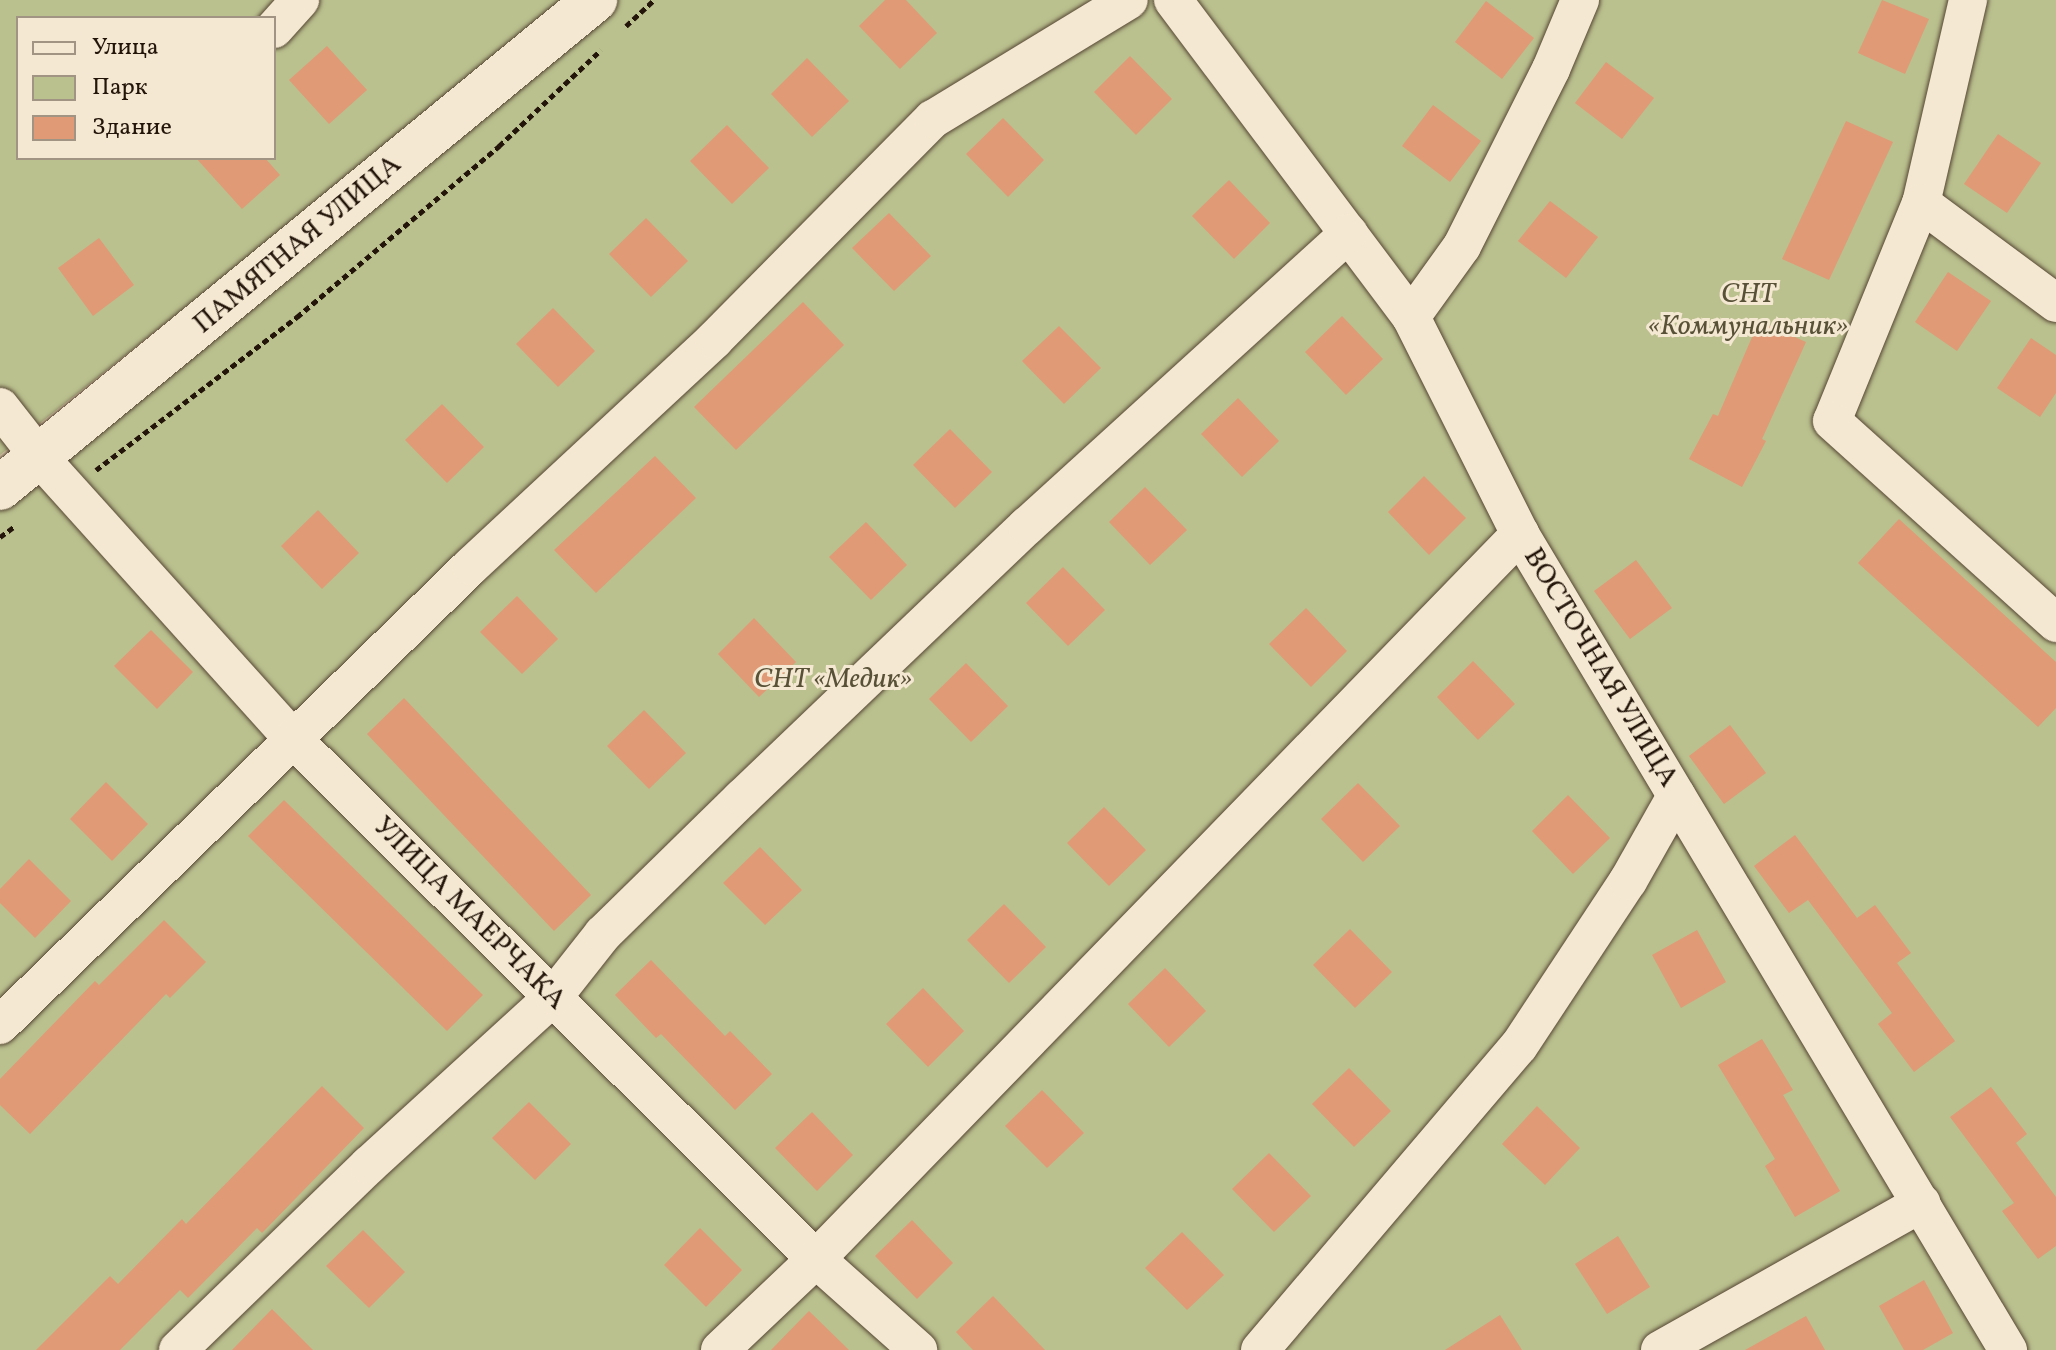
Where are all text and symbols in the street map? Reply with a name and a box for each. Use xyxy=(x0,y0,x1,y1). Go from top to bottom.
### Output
legend xyxy=(16,16,276,160)
text: Улица xyxy=(92,31,159,65)
text: Парк xyxy=(92,71,148,105)
text: Здание xyxy=(92,111,172,145)
street label: ПАМЯТНАЯ УЛИЦА xyxy=(187,148,409,342)
park label: СНТ «Коммунальник» xyxy=(1648,278,1848,344)
street label: ВОСТОЧНАЯ УЛИЦА xyxy=(1515,542,1685,794)
park label: СНТ «Медик» xyxy=(754,663,912,697)
street label: УЛИЦА МАЕРЧАКА xyxy=(365,810,573,1018)

